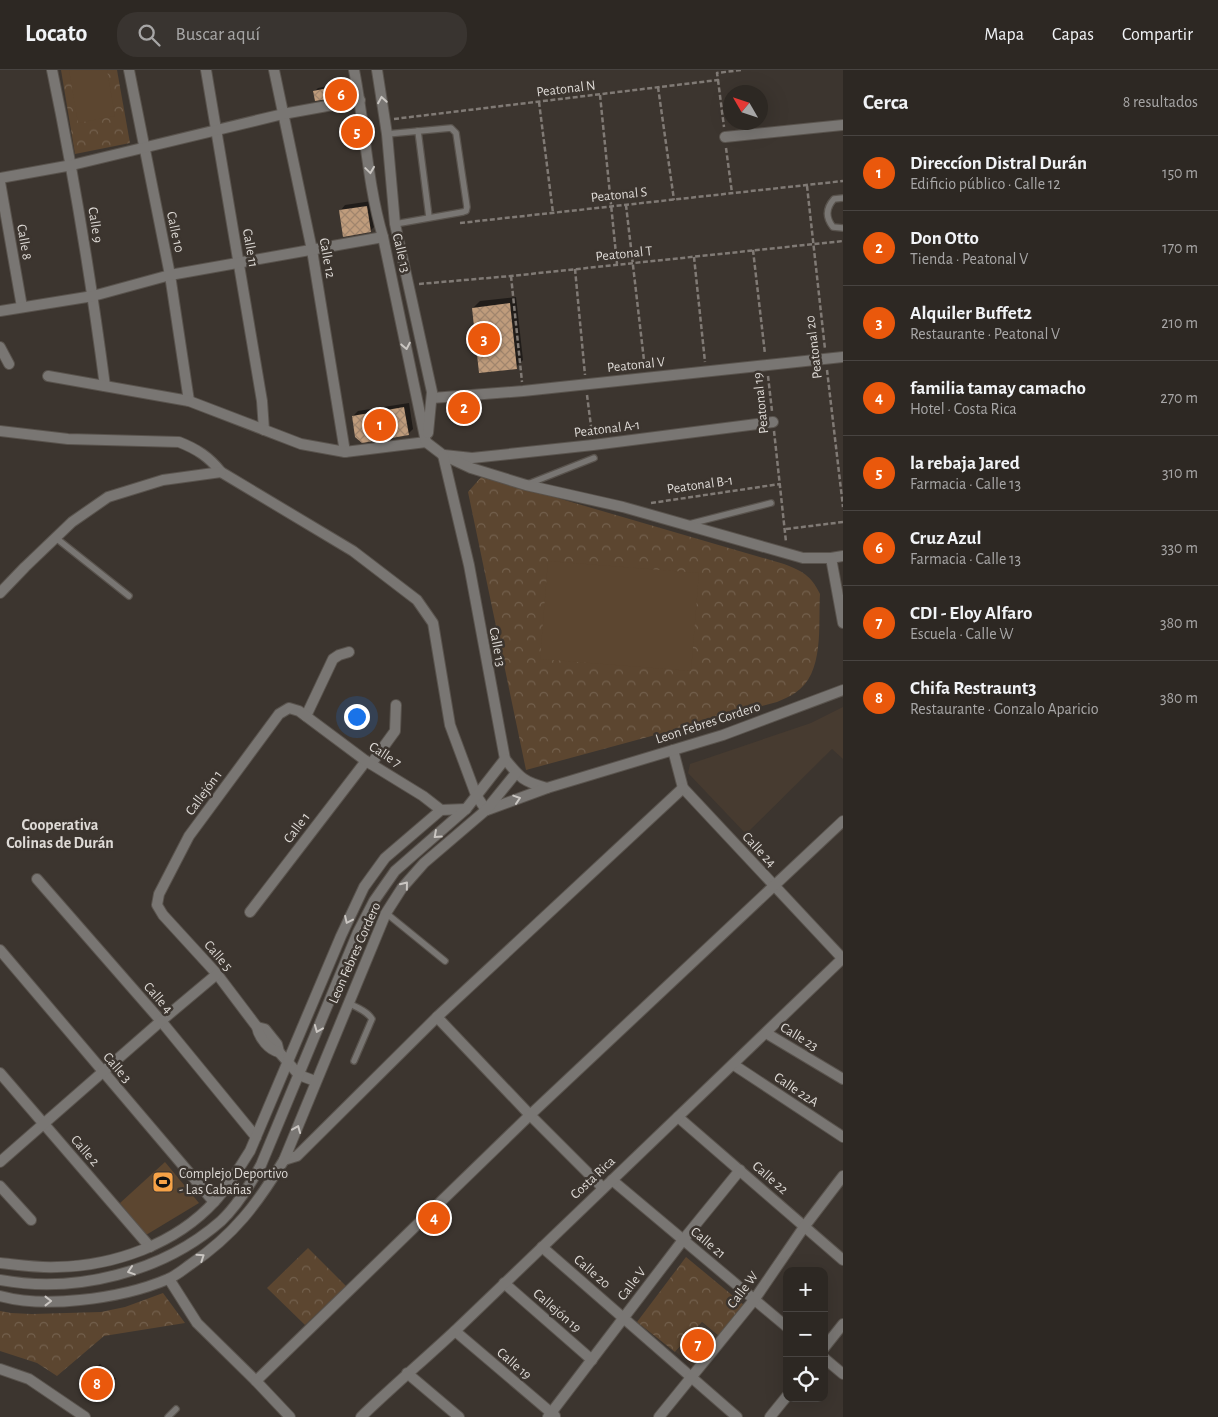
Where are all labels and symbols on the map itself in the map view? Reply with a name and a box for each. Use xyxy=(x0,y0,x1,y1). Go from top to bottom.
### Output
pin: 6 xyxy=(325,76,357,114)
street label: Peatonal N xyxy=(536,78,596,100)
north arrow xyxy=(723,85,768,130)
one-way arrow xyxy=(377,96,387,105)
pin: 5 xyxy=(341,113,373,151)
one-way arrow xyxy=(364,166,375,174)
street label: Peatonal S xyxy=(590,185,648,205)
street label: Calle 9 xyxy=(85,206,105,244)
street label: Calle 10 xyxy=(164,210,186,254)
street label: Calle 8 xyxy=(14,223,34,261)
street label: Calle 11 xyxy=(240,228,260,268)
street label: Calle 13 xyxy=(390,232,412,274)
street label: Calle 12 xyxy=(317,237,337,279)
street label: Peatonal T xyxy=(595,244,653,264)
street label: Peatonal 20 xyxy=(803,314,825,380)
pin: 3 xyxy=(468,320,500,358)
one-way arrow xyxy=(401,342,411,350)
street label: Peatonal V xyxy=(606,355,666,375)
street label: Peatonal 19 xyxy=(751,372,771,434)
pin: 2 xyxy=(448,389,480,427)
pin: 1 xyxy=(364,406,396,444)
street label: Peatonal A-1 xyxy=(573,418,641,440)
street label: Peatonal B-1 xyxy=(666,473,734,497)
street label: Calle 13 xyxy=(486,626,508,668)
street label: Leon Febres Cordero xyxy=(654,699,762,747)
your location xyxy=(344,704,370,730)
street label: Calle 7 xyxy=(366,740,404,771)
street label: Callejón 1 xyxy=(183,768,225,818)
one-way arrow xyxy=(512,795,521,805)
street label: Calle 1 xyxy=(281,810,313,846)
district label: Cooperativa Colinas de Durán xyxy=(6,817,114,851)
one-way arrow xyxy=(434,829,443,838)
street label: Calle 24 xyxy=(739,830,779,871)
one-way arrow xyxy=(399,882,407,891)
street label: Leon Febres Cordero xyxy=(326,900,384,1006)
one-way arrow xyxy=(345,915,355,924)
street label: Calle 5 xyxy=(201,938,235,974)
street label: Calle 4 xyxy=(141,980,175,1016)
street label: Calle 23 xyxy=(778,1020,821,1054)
one-way arrow xyxy=(313,1024,324,1033)
street label: Calle 3 xyxy=(100,1050,134,1086)
street label: Calle 22A xyxy=(771,1070,821,1110)
one-way arrow xyxy=(290,1125,301,1134)
street label: Calle 2 xyxy=(68,1133,102,1169)
street label: Costa Rica xyxy=(568,1154,618,1202)
street label: Calle 22 xyxy=(749,1159,791,1197)
place label: Complejo Deportivo - Las Cabañas xyxy=(179,1167,288,1197)
sports icon: Complejo Deportivo - Las Cabañas xyxy=(151,1170,175,1194)
pin: 4 xyxy=(418,1199,450,1237)
street label: Calle 21 xyxy=(688,1225,728,1261)
street label: Calle 20 xyxy=(571,1253,613,1291)
one-way arrow xyxy=(195,1254,205,1263)
one-way arrow xyxy=(127,1265,136,1275)
street label: Calle V xyxy=(615,1265,649,1303)
street label: Calle W xyxy=(725,1269,762,1311)
street label: Callejón 19 xyxy=(530,1287,584,1335)
one-way arrow xyxy=(44,1296,52,1306)
pin: 7 xyxy=(682,1326,714,1364)
street label: Calle 19 xyxy=(494,1345,534,1383)
pin: 8 xyxy=(81,1365,113,1403)

